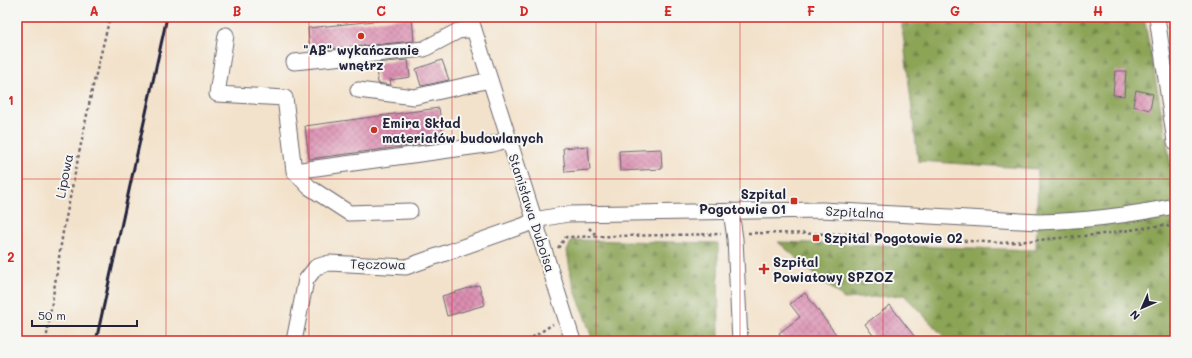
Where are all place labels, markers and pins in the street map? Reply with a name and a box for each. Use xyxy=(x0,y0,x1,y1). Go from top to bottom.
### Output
marker: "AB" wykańczanie wnętrz xyxy=(356,31,366,41)
place label: "AB" wykańczanie wnętrz xyxy=(303,41,419,73)
place label: Emira Skład materiałów budowlanych xyxy=(382,114,544,147)
marker: Emira Skład materiałów budowlanych xyxy=(369,125,379,135)
place label: Szpital Pogotowie 01 xyxy=(699,185,786,217)
marker: Szpital Pogotowie 01 xyxy=(789,196,799,206)
place label: Szpital Pogotowie 02 xyxy=(824,229,963,246)
marker: Szpital Pogotowie 02 xyxy=(811,233,821,243)
place label: Szpital Powiatowy SPZOZ xyxy=(773,253,894,286)
marker: Szpital Powiatowy SPZOZ xyxy=(758,263,770,275)

